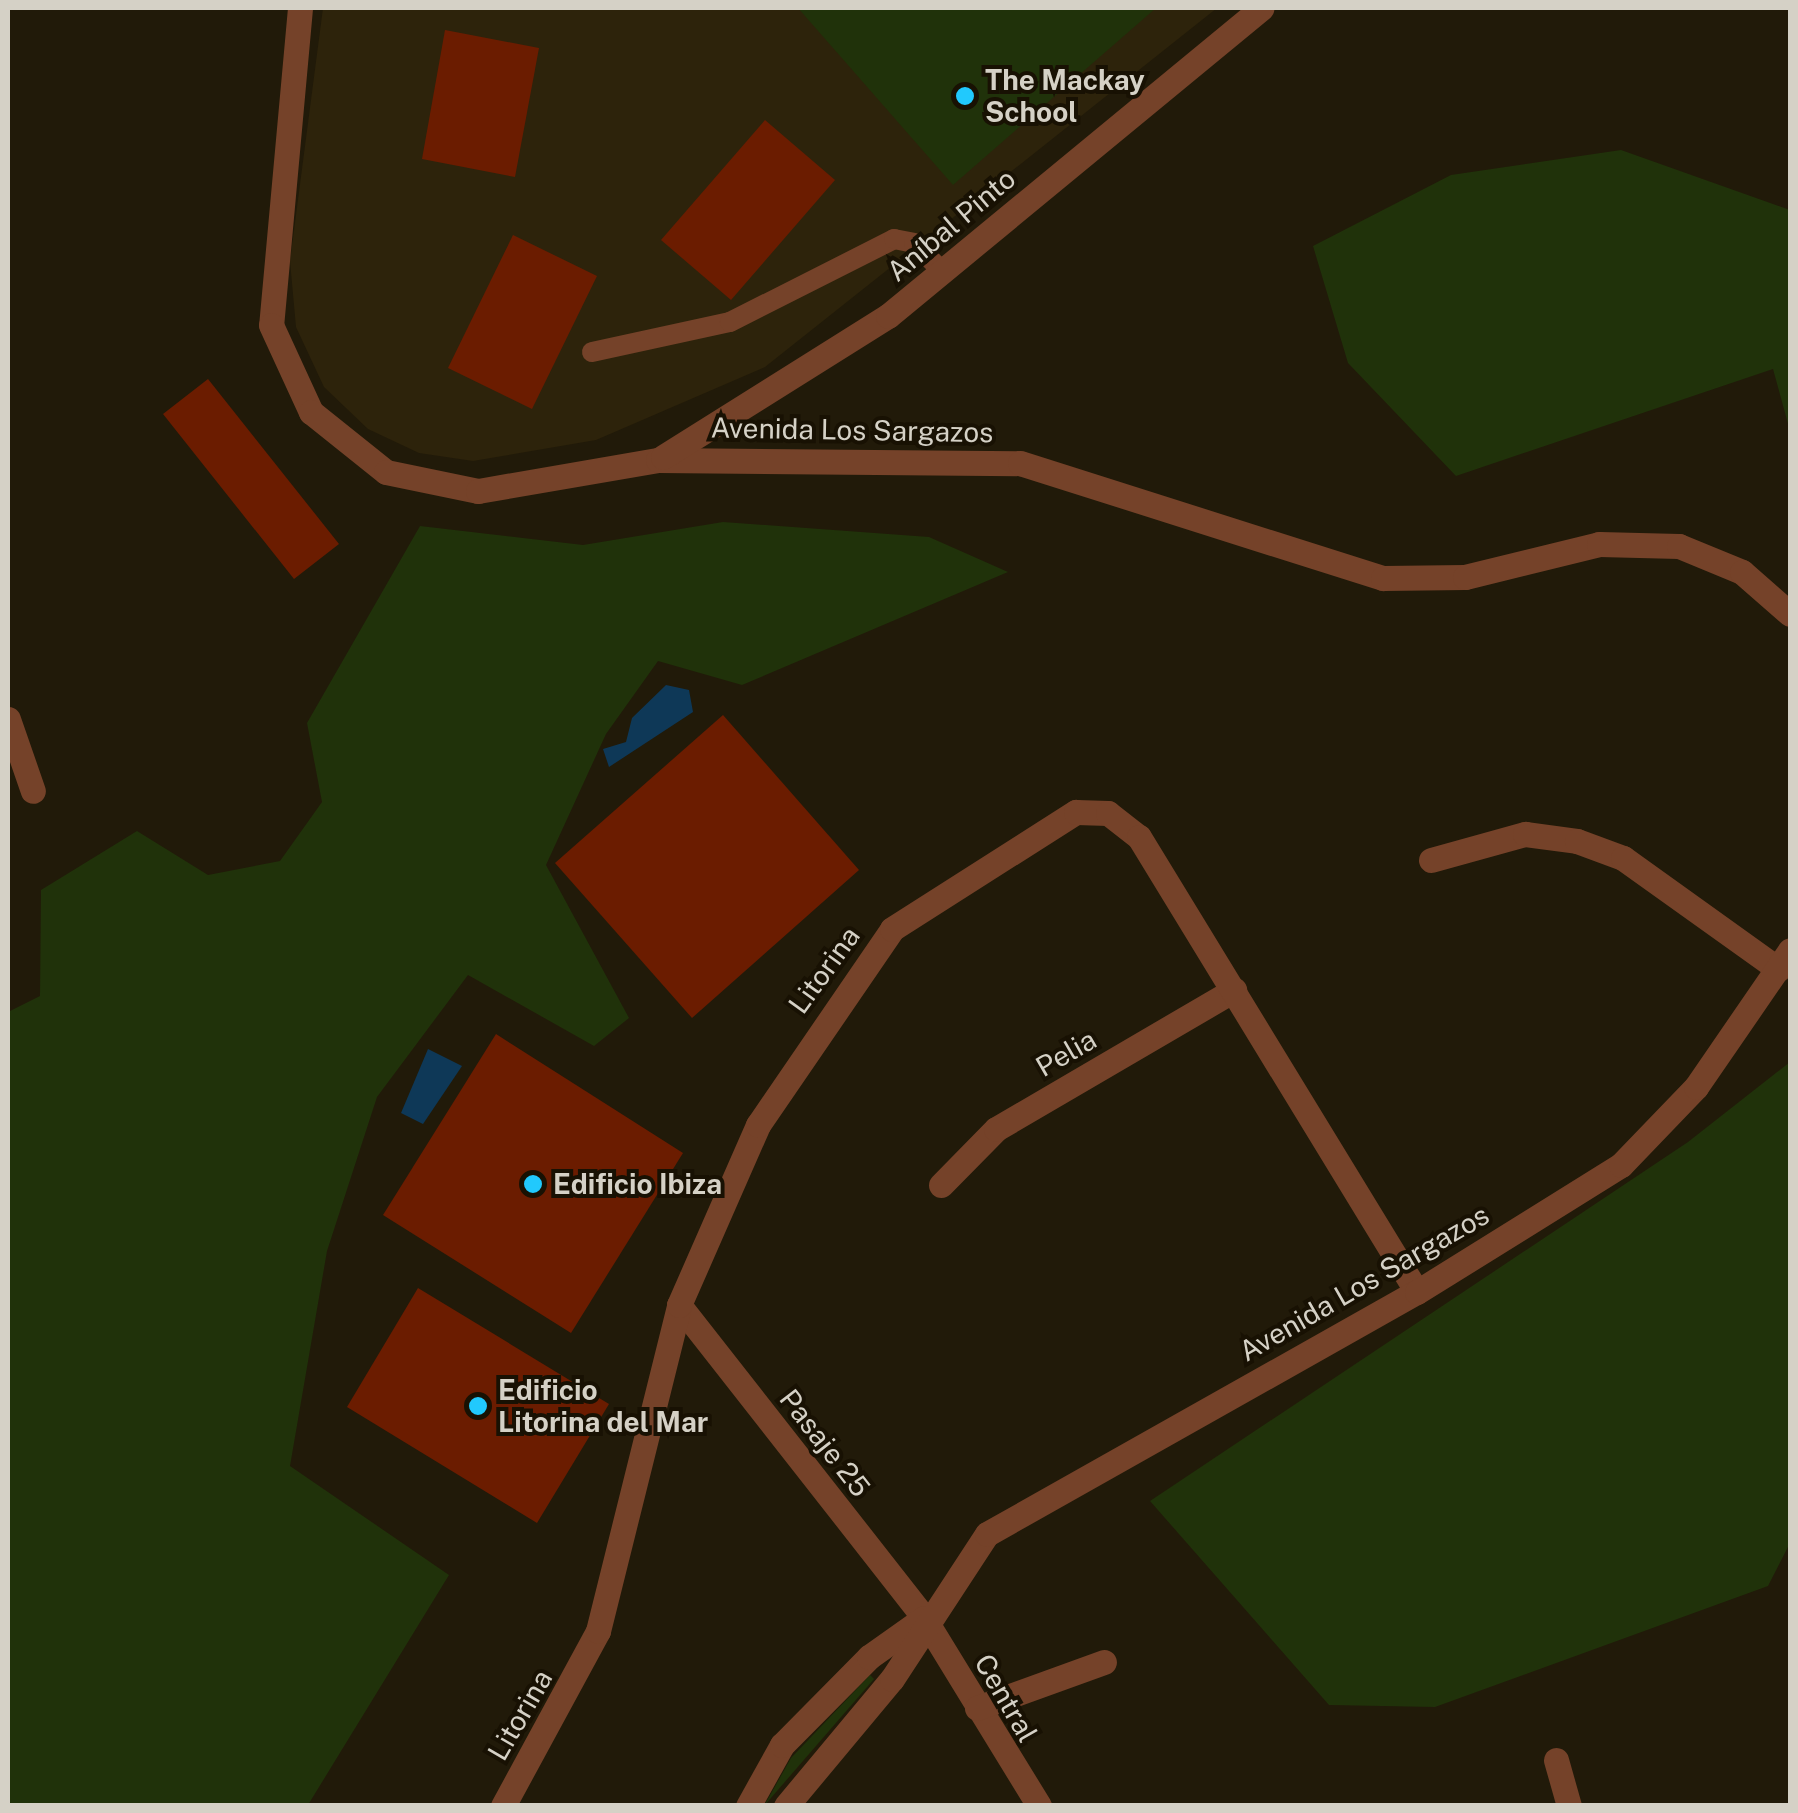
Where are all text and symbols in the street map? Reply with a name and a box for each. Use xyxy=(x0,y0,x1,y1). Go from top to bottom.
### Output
place label: The Mackay School xyxy=(985,63,1145,129)
marker: The Mackay School xyxy=(954,85,976,107)
street label: Aníbal Pinto xyxy=(880,162,1022,288)
street label: Avenida Los Sargazos xyxy=(710,411,994,449)
street label: Litorina xyxy=(781,920,867,1020)
street label: Pelia xyxy=(1030,1022,1102,1084)
place label: Edificio Ibiza xyxy=(553,1167,722,1201)
marker: Edificio Ibiza xyxy=(522,1173,544,1195)
street label: Avenida Los Sargazos xyxy=(1233,1198,1495,1368)
place label: Edificio Litorina del Mar xyxy=(498,1373,708,1439)
street label: Pasaje 25 xyxy=(773,1383,877,1503)
marker: Edificio Litorina del Mar xyxy=(467,1395,489,1417)
street label: Central xyxy=(967,1648,1045,1748)
street label: Litorina xyxy=(481,1664,559,1766)

